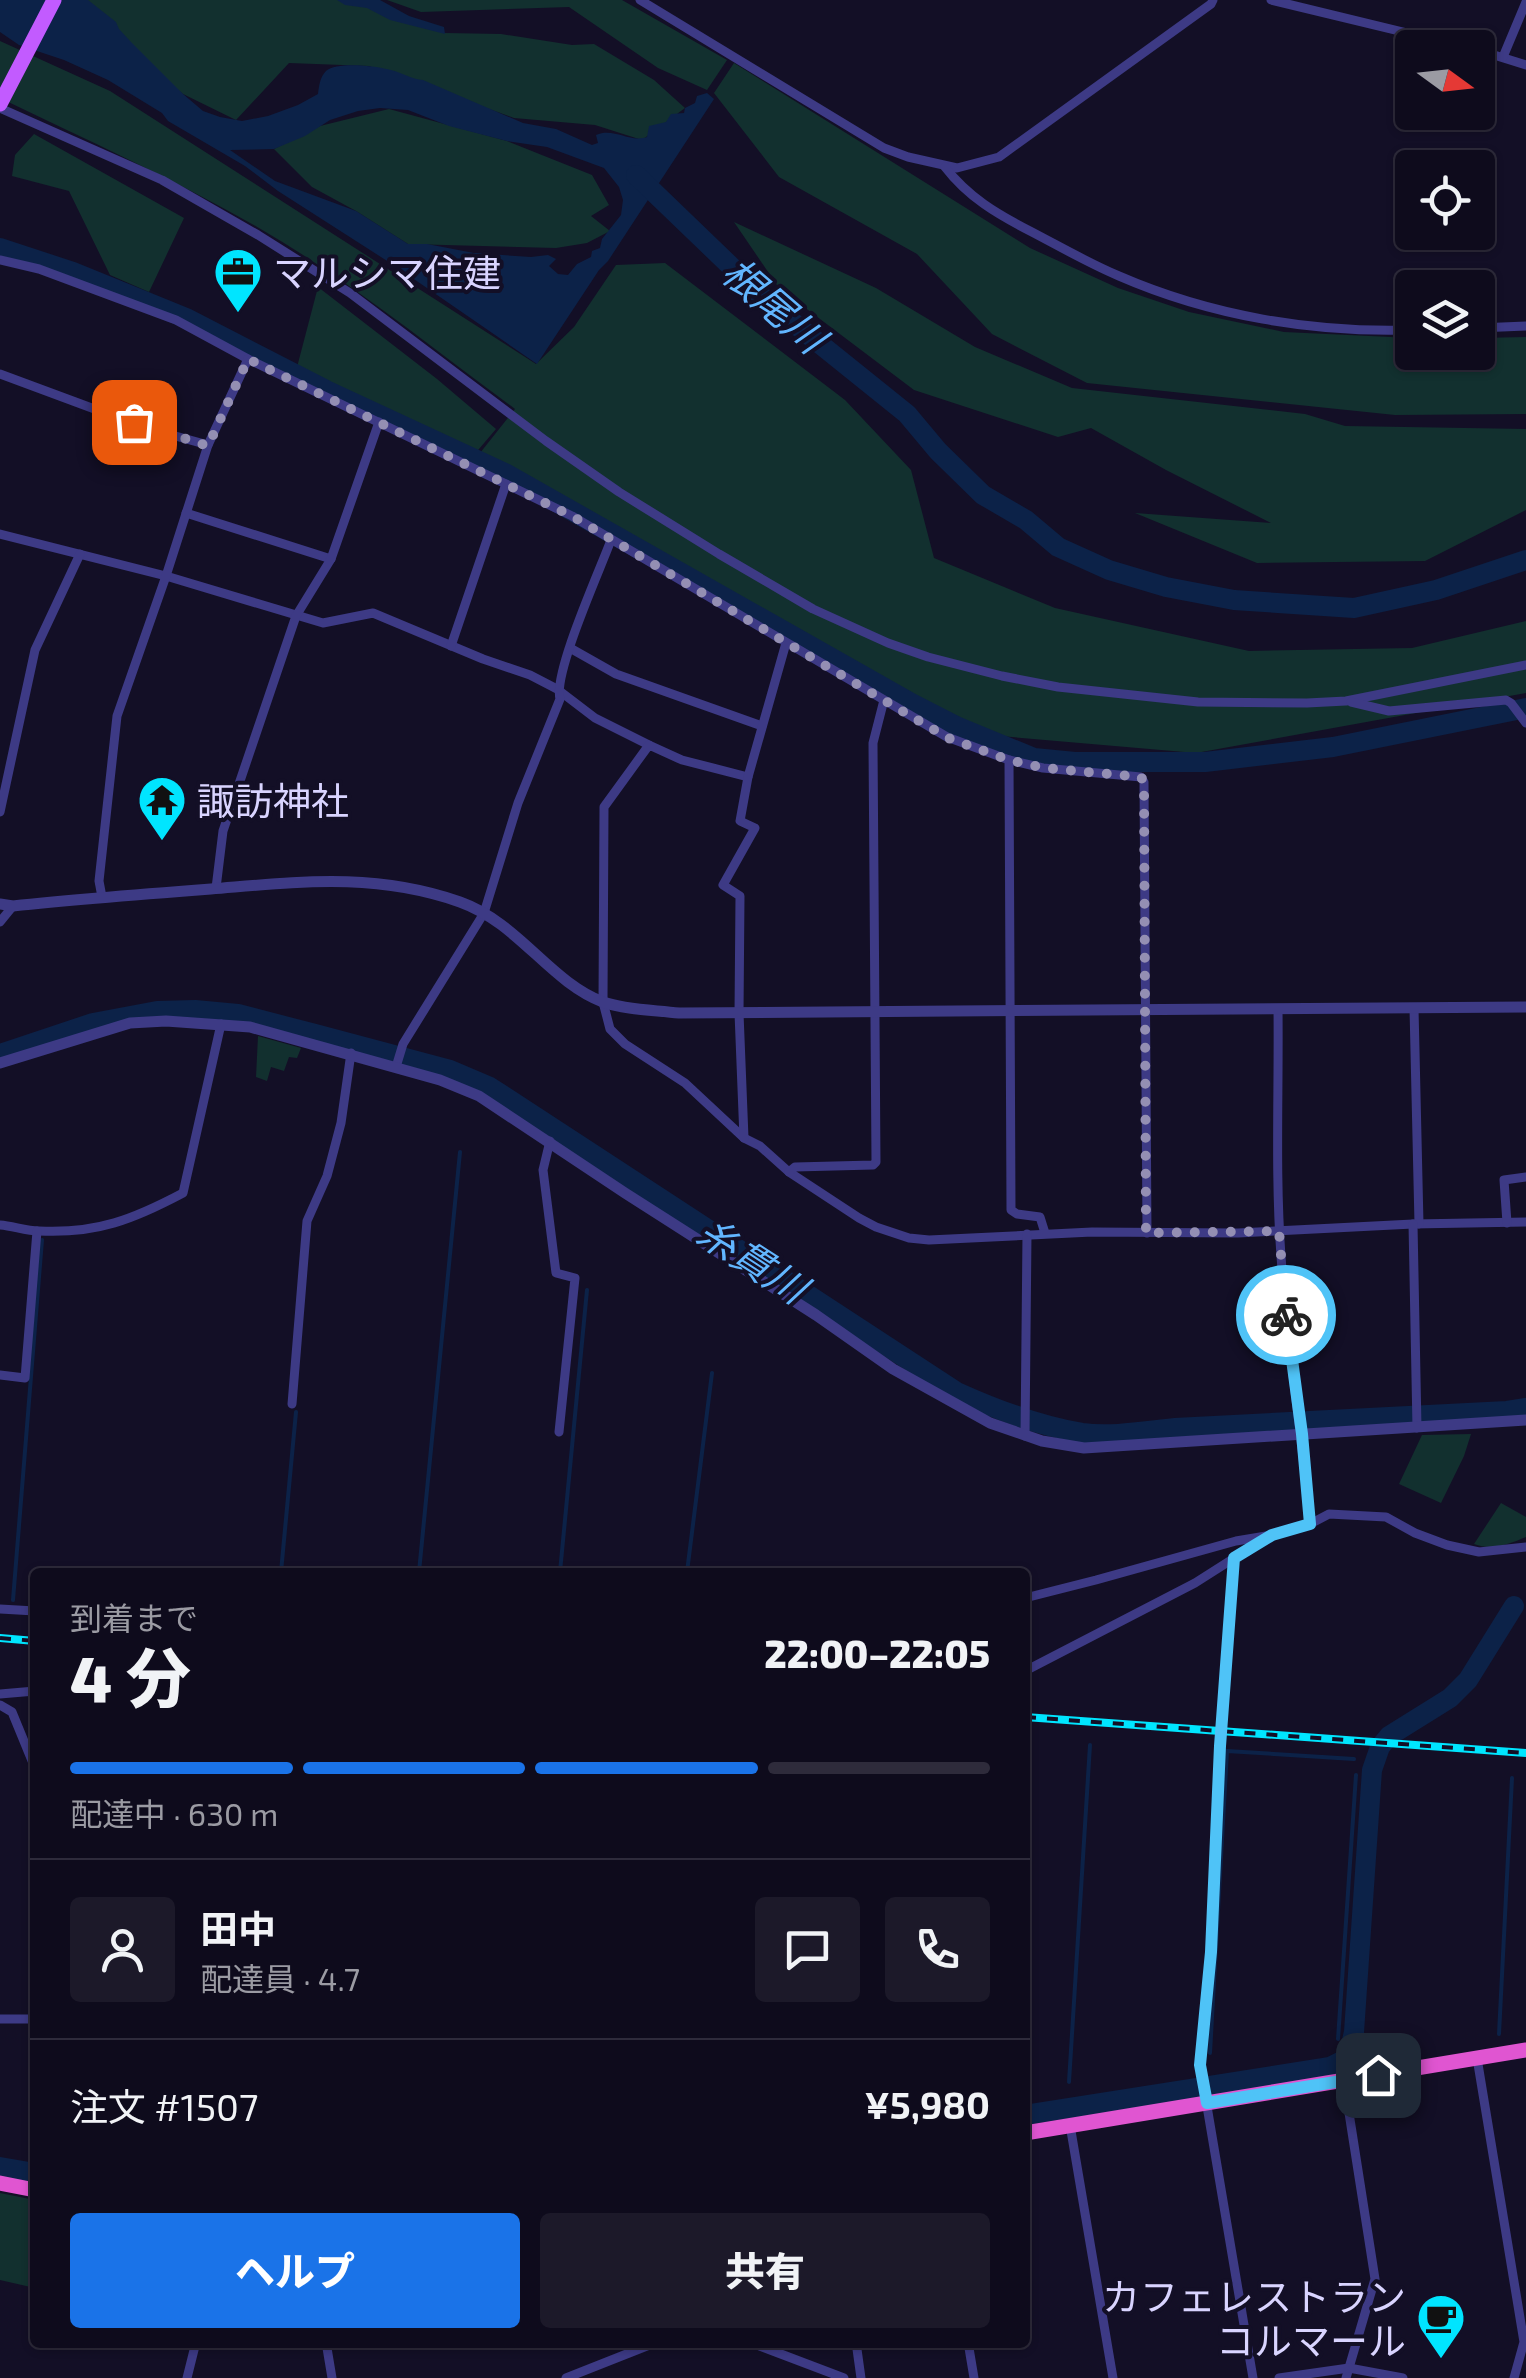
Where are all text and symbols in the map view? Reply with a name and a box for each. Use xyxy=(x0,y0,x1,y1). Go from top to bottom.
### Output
north arrow xyxy=(1395,30,1495,130)
map controls xyxy=(1395,30,1495,370)
button: locate xyxy=(1395,150,1495,250)
office icon: マルシマ住建 xyxy=(212,246,264,314)
water label: 根尾川 xyxy=(714,247,839,364)
place label: マルシマ住建 xyxy=(273,249,501,295)
button: layers xyxy=(1395,270,1495,370)
pin xyxy=(92,380,177,465)
icon: bag xyxy=(107,395,162,450)
temple icon: 諏訪神社 xyxy=(136,774,188,842)
place label: 諏訪神社 xyxy=(197,777,349,823)
water label: 糸貫川 xyxy=(690,1206,820,1314)
courier xyxy=(1236,1265,1336,1365)
icon: bike xyxy=(1259,1288,1314,1343)
text: 到着まで xyxy=(70,1598,198,1636)
text: 22:00–22:05 xyxy=(764,1630,990,1676)
text: 4 分 xyxy=(70,1637,191,1715)
text: 配達中 · 630 m xyxy=(70,1794,278,1832)
button: person xyxy=(70,1897,175,2002)
button: chat xyxy=(755,1897,860,2002)
button: phone xyxy=(885,1897,990,2002)
text: 田中 xyxy=(200,1905,276,1951)
text: 配達員 · 4.7 xyxy=(200,1959,360,1997)
pin xyxy=(1336,2033,1421,2118)
icon: home xyxy=(1351,2048,1406,2103)
text: ¥5,980 xyxy=(865,2081,990,2127)
text: 注文 #1507 xyxy=(70,2083,258,2129)
button: ヘルプ xyxy=(70,2213,520,2328)
button: 共有 xyxy=(540,2213,990,2328)
place label: カフェレストラン コルマール xyxy=(1102,2273,1406,2363)
cafe icon: カフェレストラン コルマール xyxy=(1415,2292,1467,2360)

